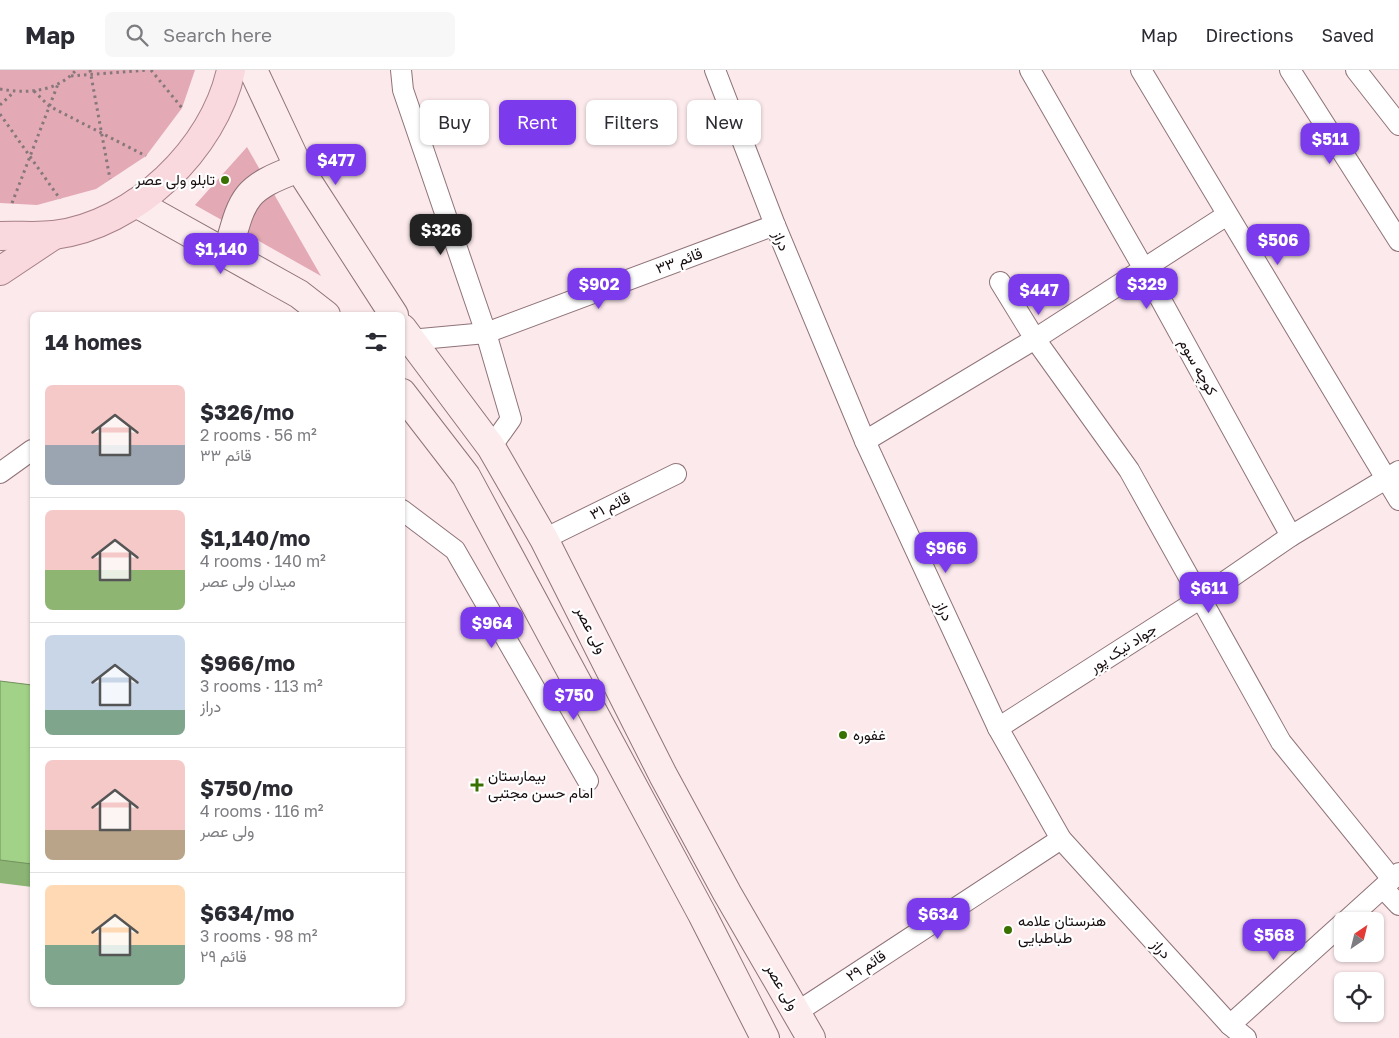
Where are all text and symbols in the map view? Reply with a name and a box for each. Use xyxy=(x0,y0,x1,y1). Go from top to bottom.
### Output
search box xyxy=(105,12,455,57)
text: Map xyxy=(25,20,75,49)
icon: search xyxy=(123,21,151,49)
text: Search here xyxy=(163,23,272,46)
text: Map xyxy=(1141,24,1177,46)
text: Directions xyxy=(1205,24,1293,46)
text: Saved xyxy=(1321,24,1374,46)
chip: Buy xyxy=(420,100,489,145)
chip: Rent xyxy=(499,100,576,145)
chip: Filters xyxy=(586,100,677,145)
chip: New xyxy=(687,100,761,145)
pin: $511 xyxy=(1300,122,1360,165)
text: $511 xyxy=(1312,129,1348,149)
pin: $477 xyxy=(306,144,366,186)
text: $477 xyxy=(317,150,355,170)
place label: تابلو ولی عصر xyxy=(135,170,215,190)
marker: تابلو ولی عصر xyxy=(219,174,231,186)
pin: $326 xyxy=(411,214,471,256)
text: $326 xyxy=(421,220,461,240)
pin: $506 xyxy=(1248,224,1308,266)
street label: دراز xyxy=(768,227,794,254)
text: $506 xyxy=(1257,230,1299,250)
pin: $1,140 xyxy=(180,232,262,275)
text: $1,140 xyxy=(195,239,247,259)
street label: قائم ۳۳ xyxy=(653,243,705,279)
pin: $902 xyxy=(569,268,629,310)
pin: $329 xyxy=(1117,268,1177,310)
text: $902 xyxy=(578,274,620,294)
pin: $447 xyxy=(1009,274,1069,316)
text: $329 xyxy=(1127,274,1167,294)
text: $447 xyxy=(1019,280,1059,300)
icon: filters xyxy=(362,328,390,356)
text: 14 homes xyxy=(45,329,142,355)
street label: کوچه سوم xyxy=(1174,335,1222,399)
text: $326/mo xyxy=(200,399,294,425)
icon: home xyxy=(85,405,145,465)
text: 2 rooms · 56 m² xyxy=(200,425,317,445)
text: قائم ۳۳ xyxy=(200,445,252,465)
street label: قائم ۳۱ xyxy=(586,488,634,524)
text: $1,140/mo xyxy=(200,525,310,551)
icon: home xyxy=(85,530,145,590)
pin: $966 xyxy=(916,532,976,574)
text: $966 xyxy=(925,538,967,558)
text: 4 rooms · 140 m² xyxy=(200,551,326,571)
text: میدان ولی عصر xyxy=(200,571,296,591)
pin: $611 xyxy=(1179,572,1239,614)
text: $611 xyxy=(1190,578,1228,598)
street label: دراز xyxy=(931,597,957,624)
street label: ولی عصر xyxy=(570,602,611,657)
pin: $964 xyxy=(462,606,522,649)
text: $964 xyxy=(471,613,513,633)
street label: جواد نیک پور xyxy=(1085,619,1160,678)
text: $966/mo xyxy=(200,650,295,676)
icon: home xyxy=(85,655,145,715)
text: 3 rooms · 113 m² xyxy=(200,676,323,696)
pin: $750 xyxy=(544,678,604,721)
text: $750 xyxy=(554,685,594,705)
text: دراز xyxy=(200,696,221,716)
place label: غفوره xyxy=(853,725,886,744)
marker: غفوره xyxy=(837,729,849,741)
place label: بیمارستان امام حسن مجتبی xyxy=(488,766,593,803)
text: $750/mo xyxy=(200,775,293,801)
marker: بیمارستان امام حسن مجتبی xyxy=(470,778,484,792)
icon: home xyxy=(85,780,145,840)
text: 4 rooms · 116 m² xyxy=(200,801,324,821)
text: ولی عصر xyxy=(200,821,254,841)
pin: $634 xyxy=(908,898,968,940)
text: $634/mo xyxy=(200,900,294,926)
text: $634 xyxy=(918,904,958,924)
icon: home xyxy=(85,905,145,965)
place label: هنرستان علامه طباطبایی xyxy=(1018,911,1106,948)
north arrow xyxy=(1334,912,1384,962)
map controls xyxy=(1334,912,1384,1022)
pin: $568 xyxy=(1244,918,1304,961)
marker: هنرستان علامه طباطبایی xyxy=(1002,924,1014,936)
text: $568 xyxy=(1254,925,1294,945)
text: 3 rooms · 98 m² xyxy=(200,926,317,946)
street label: دراز xyxy=(1147,934,1175,962)
text: قائم ۲۹ xyxy=(200,946,247,966)
street label: قائم ۲۹ xyxy=(842,946,890,986)
street label: ولی عصر xyxy=(760,959,803,1014)
button: locate xyxy=(1334,972,1384,1022)

